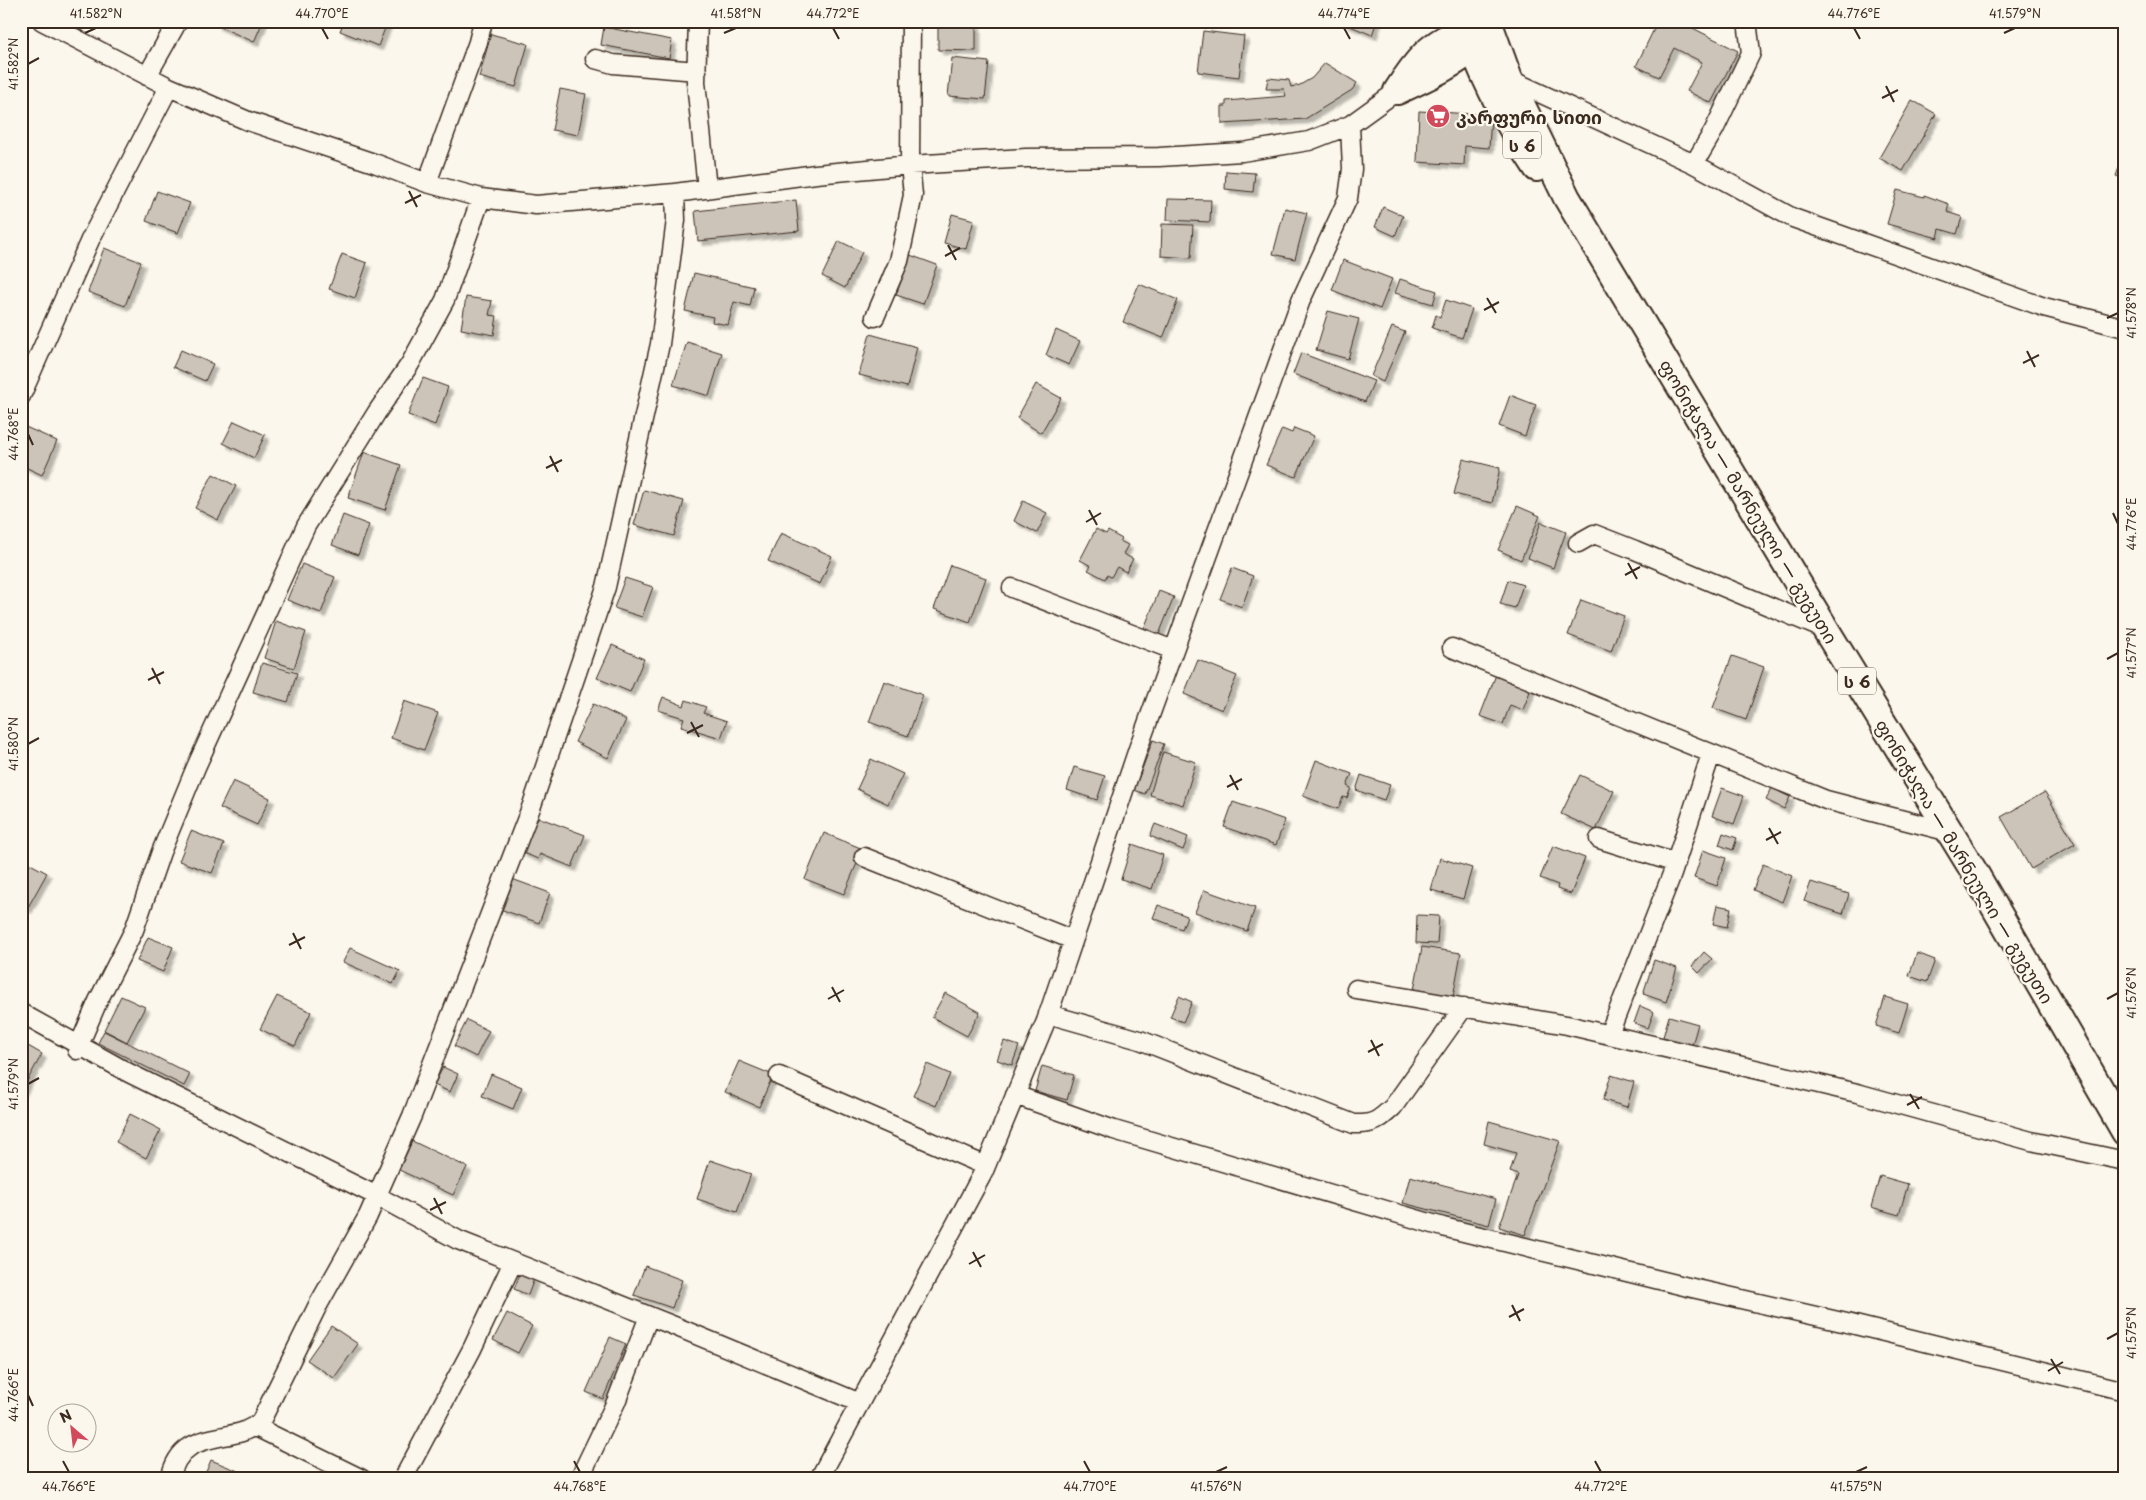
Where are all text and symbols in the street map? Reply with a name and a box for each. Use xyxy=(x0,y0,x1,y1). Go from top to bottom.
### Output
text: 41.582°N xyxy=(70,4,122,22)
text: 44.770°E xyxy=(295,4,349,22)
text: 41.581°N xyxy=(711,4,761,22)
text: 44.772°E xyxy=(806,4,860,22)
text: 44.774°E xyxy=(1318,4,1370,22)
text: 44.776°E xyxy=(1827,4,1881,22)
text: 41.579°N xyxy=(1989,4,2041,22)
text: 41.582°N xyxy=(4,38,22,90)
supermarket icon: კარფური სითი xyxy=(1425,103,1451,129)
place label: კარფური სითი xyxy=(1456,103,1602,130)
road number: ს 6 xyxy=(1503,132,1541,158)
text: 41.578°N xyxy=(2122,287,2140,339)
street label: ფონიჭალა — მარნეული — გუგუთი xyxy=(1653,354,1845,648)
text: 44.768°E xyxy=(4,407,22,461)
text: 44.776°E xyxy=(2122,497,2140,551)
text: 41.577°N xyxy=(2122,627,2140,679)
road number: ს 6 xyxy=(1838,668,1876,694)
street label: ფონიჭალა — მარნეული — გუგუთი xyxy=(1869,714,2061,1008)
text: 41.580°N xyxy=(4,717,22,771)
text: 41.576°N xyxy=(2122,967,2140,1019)
text: 41.579°N xyxy=(4,1058,22,1110)
text: 41.575°N xyxy=(2122,1307,2140,1359)
text: 44.766°E xyxy=(4,1368,22,1422)
north arrow xyxy=(48,1402,98,1452)
text: N xyxy=(56,1404,75,1428)
text: 44.766°E xyxy=(42,1477,96,1495)
text: 44.768°E xyxy=(553,1477,607,1495)
text: 44.770°E xyxy=(1063,1477,1117,1495)
text: 41.576°N xyxy=(1190,1477,1242,1495)
text: 44.772°E xyxy=(1574,1477,1628,1495)
text: 41.575°N xyxy=(1830,1477,1882,1495)

